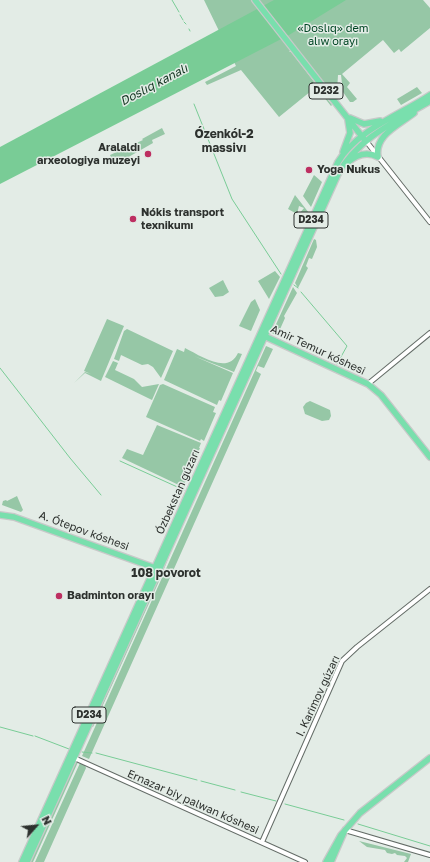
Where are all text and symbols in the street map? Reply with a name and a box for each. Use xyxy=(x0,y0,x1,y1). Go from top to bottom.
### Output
park label: «Doslıq» dem alıw orayı xyxy=(297,22,369,48)
water label: Doslıq kanalı xyxy=(118,61,190,109)
road number: D232 xyxy=(309,83,343,99)
district label: Ózenkól-2 massivı xyxy=(195,127,253,155)
place label: Aralaldı arxeologiya muzeyi xyxy=(37,141,140,167)
marker: Aralaldı arxeologiya muzeyi xyxy=(143,149,153,159)
place label: Yoga Nukus xyxy=(317,163,380,177)
marker: Yoga Nukus xyxy=(304,165,314,175)
place label: Nókis transport texnikumı xyxy=(141,206,224,232)
road number: D234 xyxy=(294,212,328,228)
marker: Nókis transport texnikumı xyxy=(128,214,138,224)
street label: Amir Temur kóshesi xyxy=(268,322,368,378)
street label: Ózbekstan gúzarı xyxy=(153,448,203,536)
street label: A. Ótepov kóshesi xyxy=(37,509,131,553)
district label: 108 povorot xyxy=(131,566,201,580)
place label: Badminton orayı xyxy=(67,589,154,603)
marker: Badminton orayı xyxy=(54,591,64,601)
street label: I. Karimov gúzarı xyxy=(293,653,343,739)
road number: D234 xyxy=(72,707,106,723)
street label: Ernazar biy palwan kóshesi xyxy=(125,767,261,837)
north arrow xyxy=(16,806,56,846)
text: N xyxy=(39,814,55,827)

